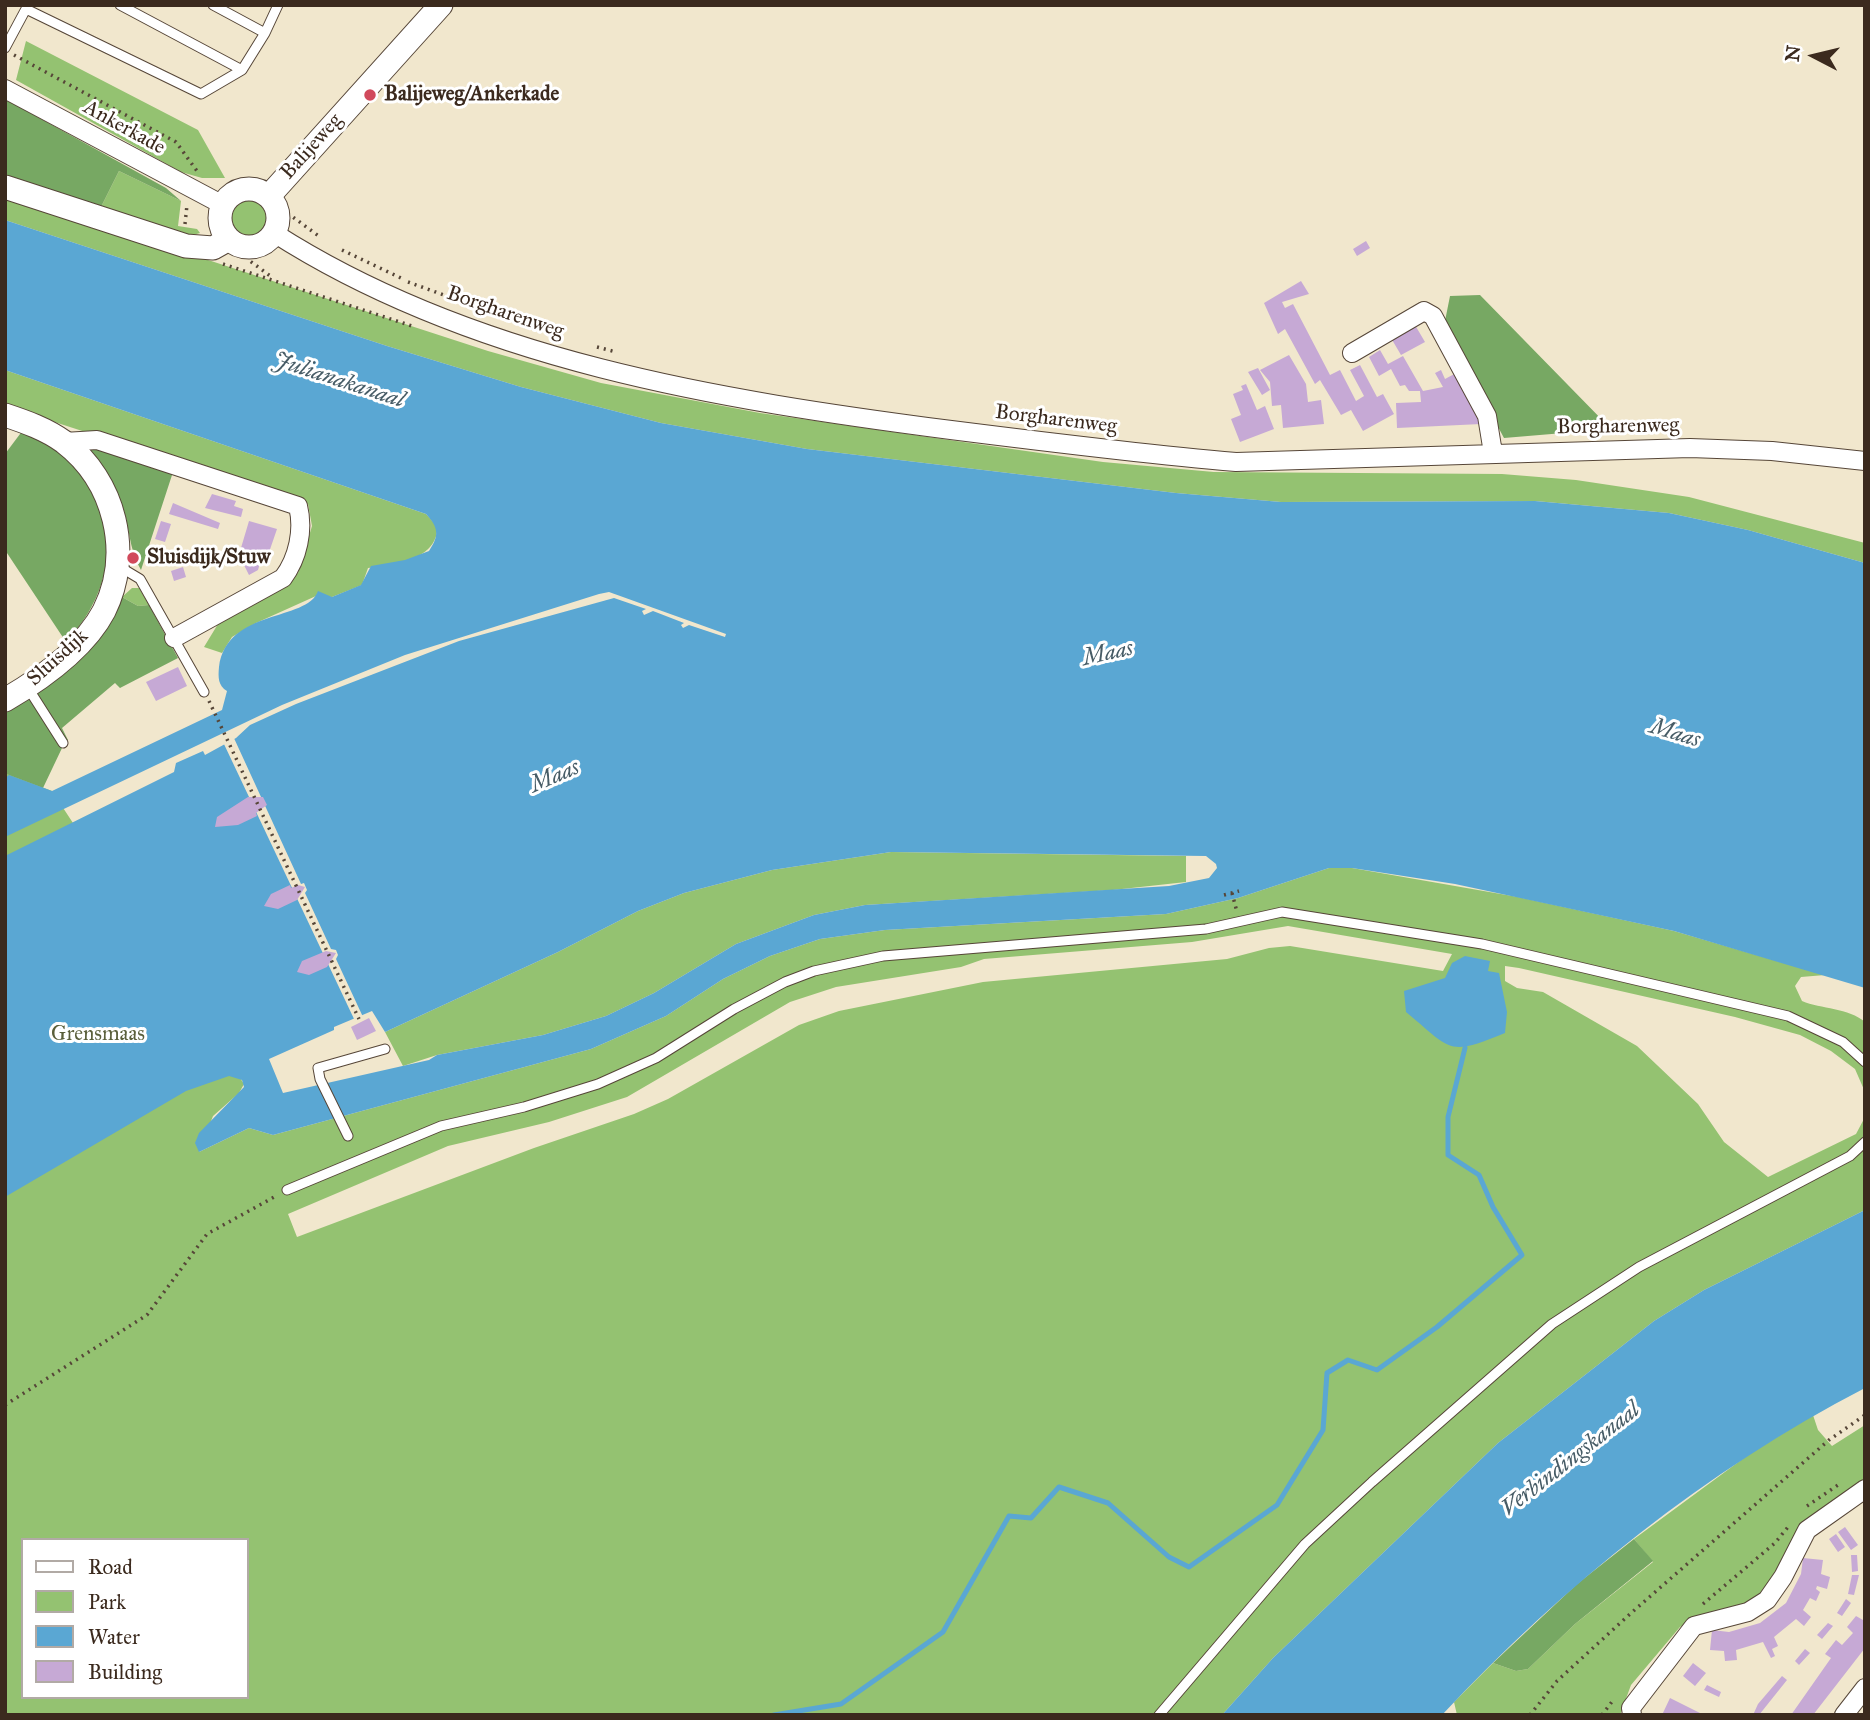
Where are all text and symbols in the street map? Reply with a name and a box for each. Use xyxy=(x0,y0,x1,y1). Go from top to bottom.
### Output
north arrow xyxy=(1779,21,1849,91)
text: N xyxy=(1780,44,1805,63)
place label: Balijeweg/Ankerkade xyxy=(384,82,559,108)
marker: Balijeweg/Ankerkade xyxy=(362,87,378,103)
street label: Ankerkade xyxy=(79,95,169,161)
street label: Balijeweg xyxy=(276,109,348,185)
street label: Borgharenweg xyxy=(443,281,567,345)
water label: Julianakanaal xyxy=(270,347,408,415)
street label: Borgharenweg xyxy=(994,400,1118,440)
street label: Borgharenweg xyxy=(1557,413,1679,441)
place label: Sluisdijk/Stuw xyxy=(147,545,270,571)
marker: Sluisdijk/Stuw xyxy=(125,550,141,566)
street label: Sluisdijk xyxy=(22,624,94,692)
water label: Maas xyxy=(1080,635,1136,673)
water label: Maas xyxy=(1647,713,1703,755)
water label: Maas xyxy=(526,754,584,800)
park label: Grensmaas xyxy=(51,1022,145,1048)
water label: Verbindingskanaal xyxy=(1496,1397,1646,1523)
legend xyxy=(21,1538,248,1699)
text: Road xyxy=(88,1554,133,1580)
text: Park xyxy=(88,1589,126,1615)
text: Water xyxy=(88,1624,140,1650)
text: Building xyxy=(88,1659,162,1685)

